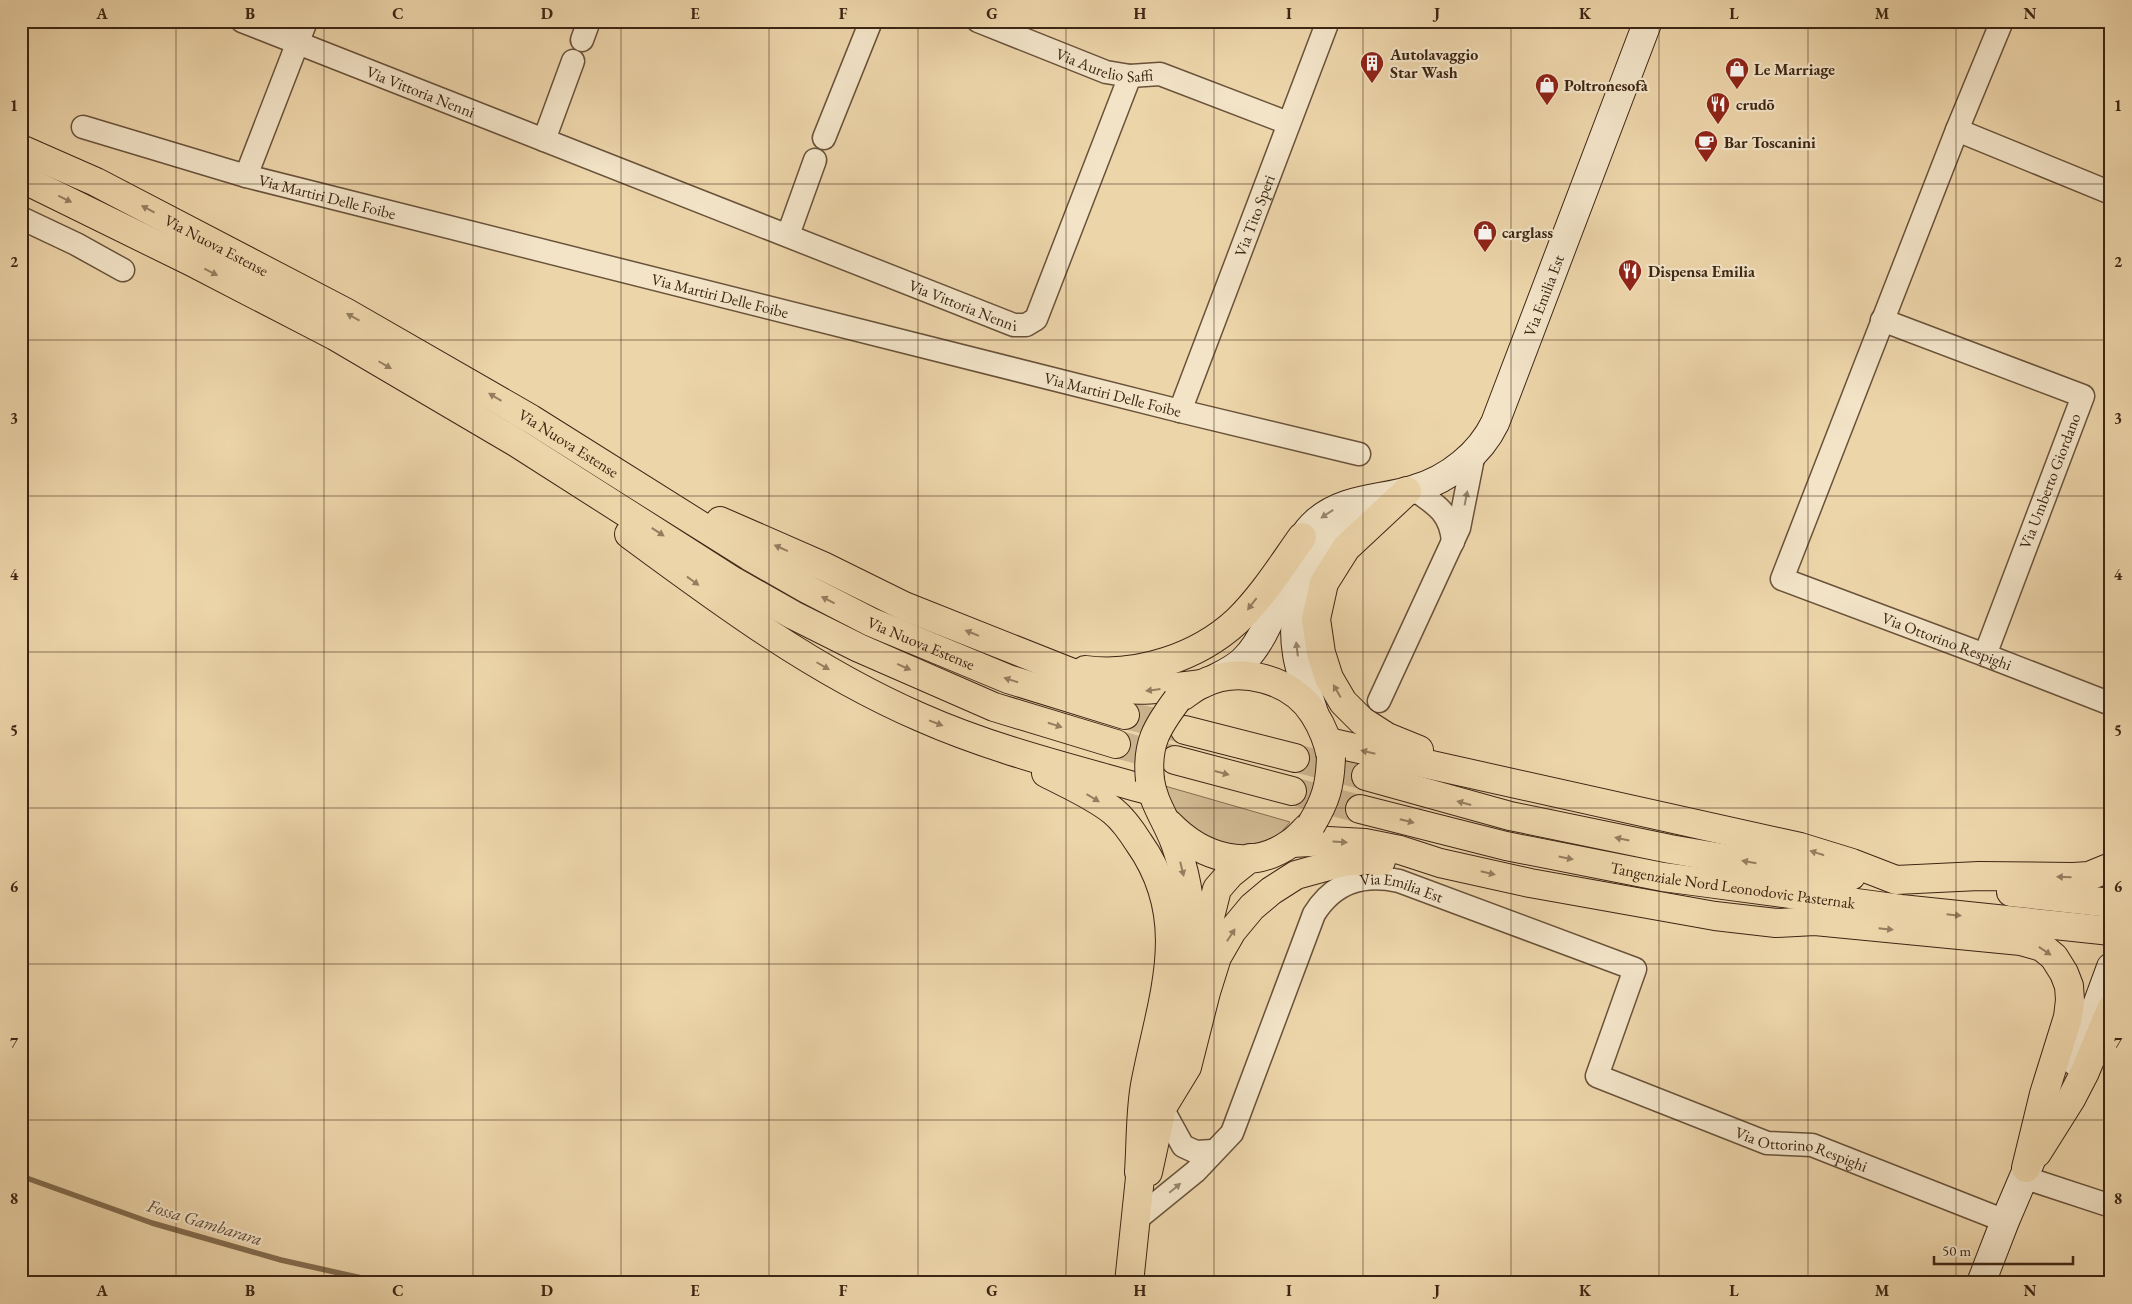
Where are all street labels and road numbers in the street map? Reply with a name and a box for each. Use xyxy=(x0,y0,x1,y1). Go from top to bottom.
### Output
street label: Via Aurelio Saffi xyxy=(1053,43,1154,87)
street label: Via Vittoria Nenni xyxy=(363,61,478,122)
street label: Via Martiri Delle Foibe xyxy=(256,169,398,224)
street label: Via Tito Speri xyxy=(1229,172,1279,260)
street label: Via Nuova Estense xyxy=(161,209,272,281)
street label: Via Emilia Est xyxy=(1518,252,1569,339)
street label: Via Martiri Delle Foibe xyxy=(649,268,791,323)
street label: Via Vittoria Nenni xyxy=(906,274,1017,336)
street label: Via Martiri Delle Foibe xyxy=(1042,367,1184,421)
street label: Via Nuova Estense xyxy=(515,404,623,482)
street label: Via Umberto Giordano xyxy=(2014,410,2086,552)
street label: Via Ottorino Respighi xyxy=(1879,607,2015,675)
street label: Via Nuova Estense xyxy=(864,611,978,675)
street label: Tangenziale Nord Leonodovic Pasternak xyxy=(1609,856,1857,913)
street label: Via Emilia Est xyxy=(1358,868,1446,907)
street label: Via Ottorino Respighi xyxy=(1732,1121,1871,1176)

